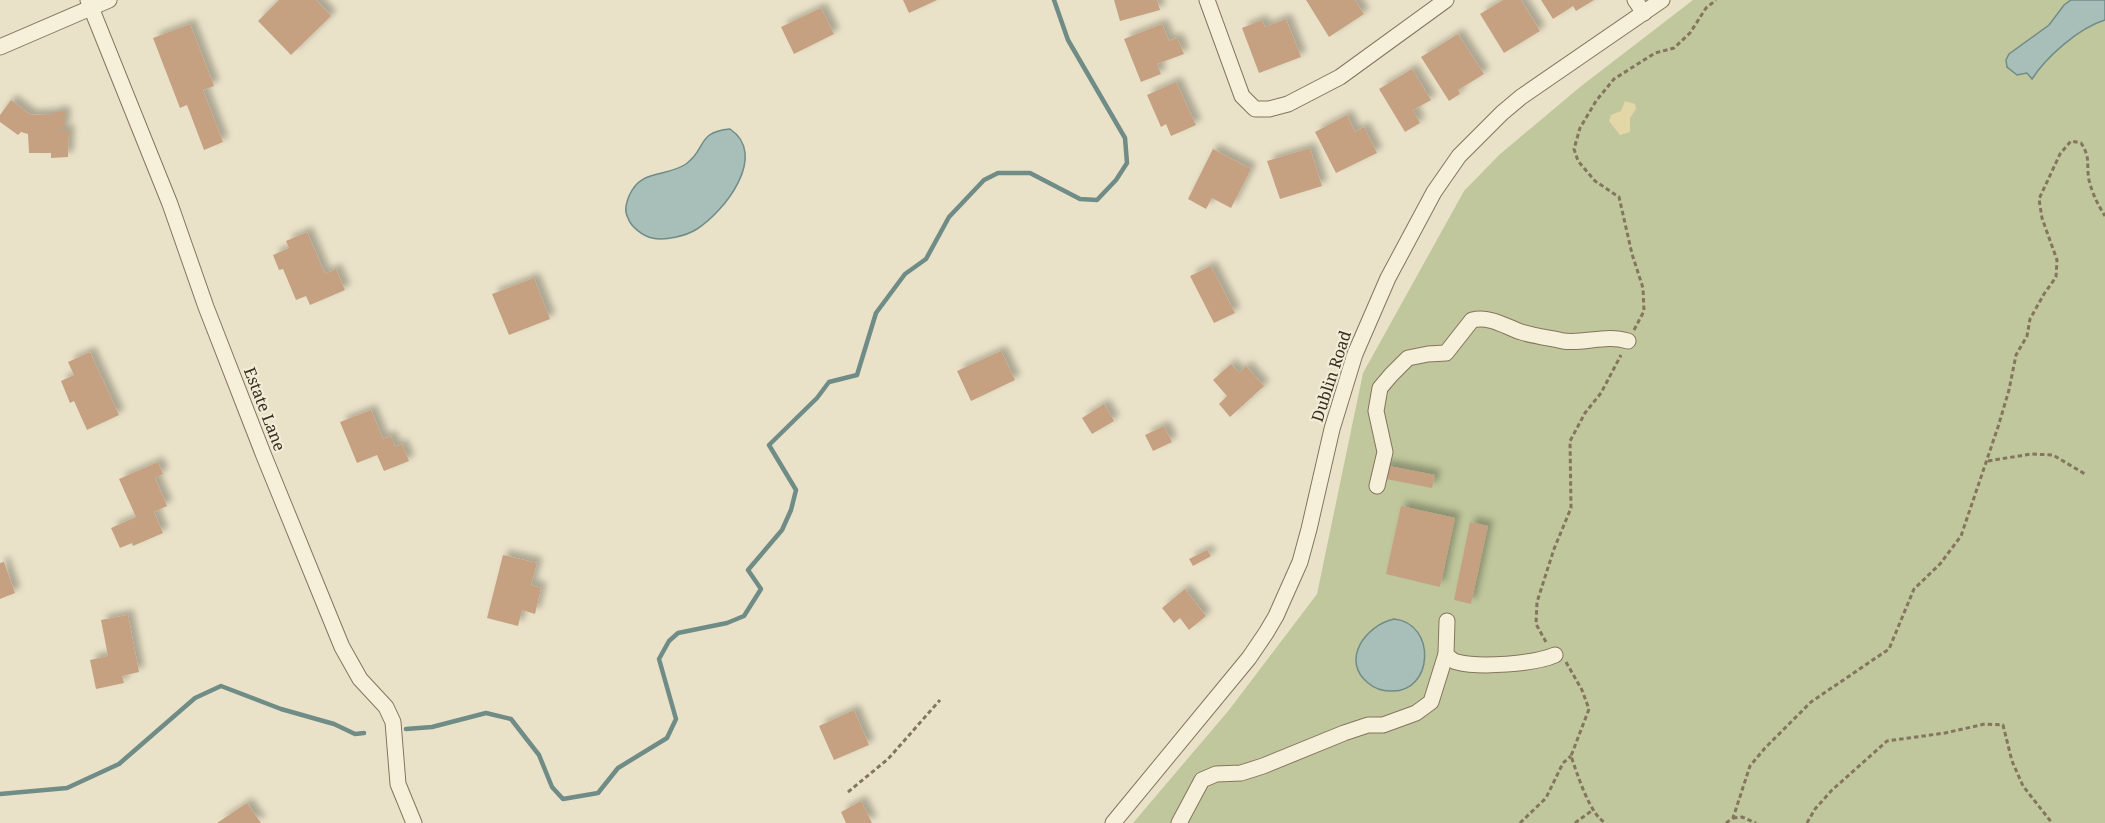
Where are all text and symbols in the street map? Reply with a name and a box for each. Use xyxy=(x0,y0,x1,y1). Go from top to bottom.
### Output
street label: Dublin Road xyxy=(1306,327,1356,424)
street label: Estate Lane xyxy=(239,364,291,454)

